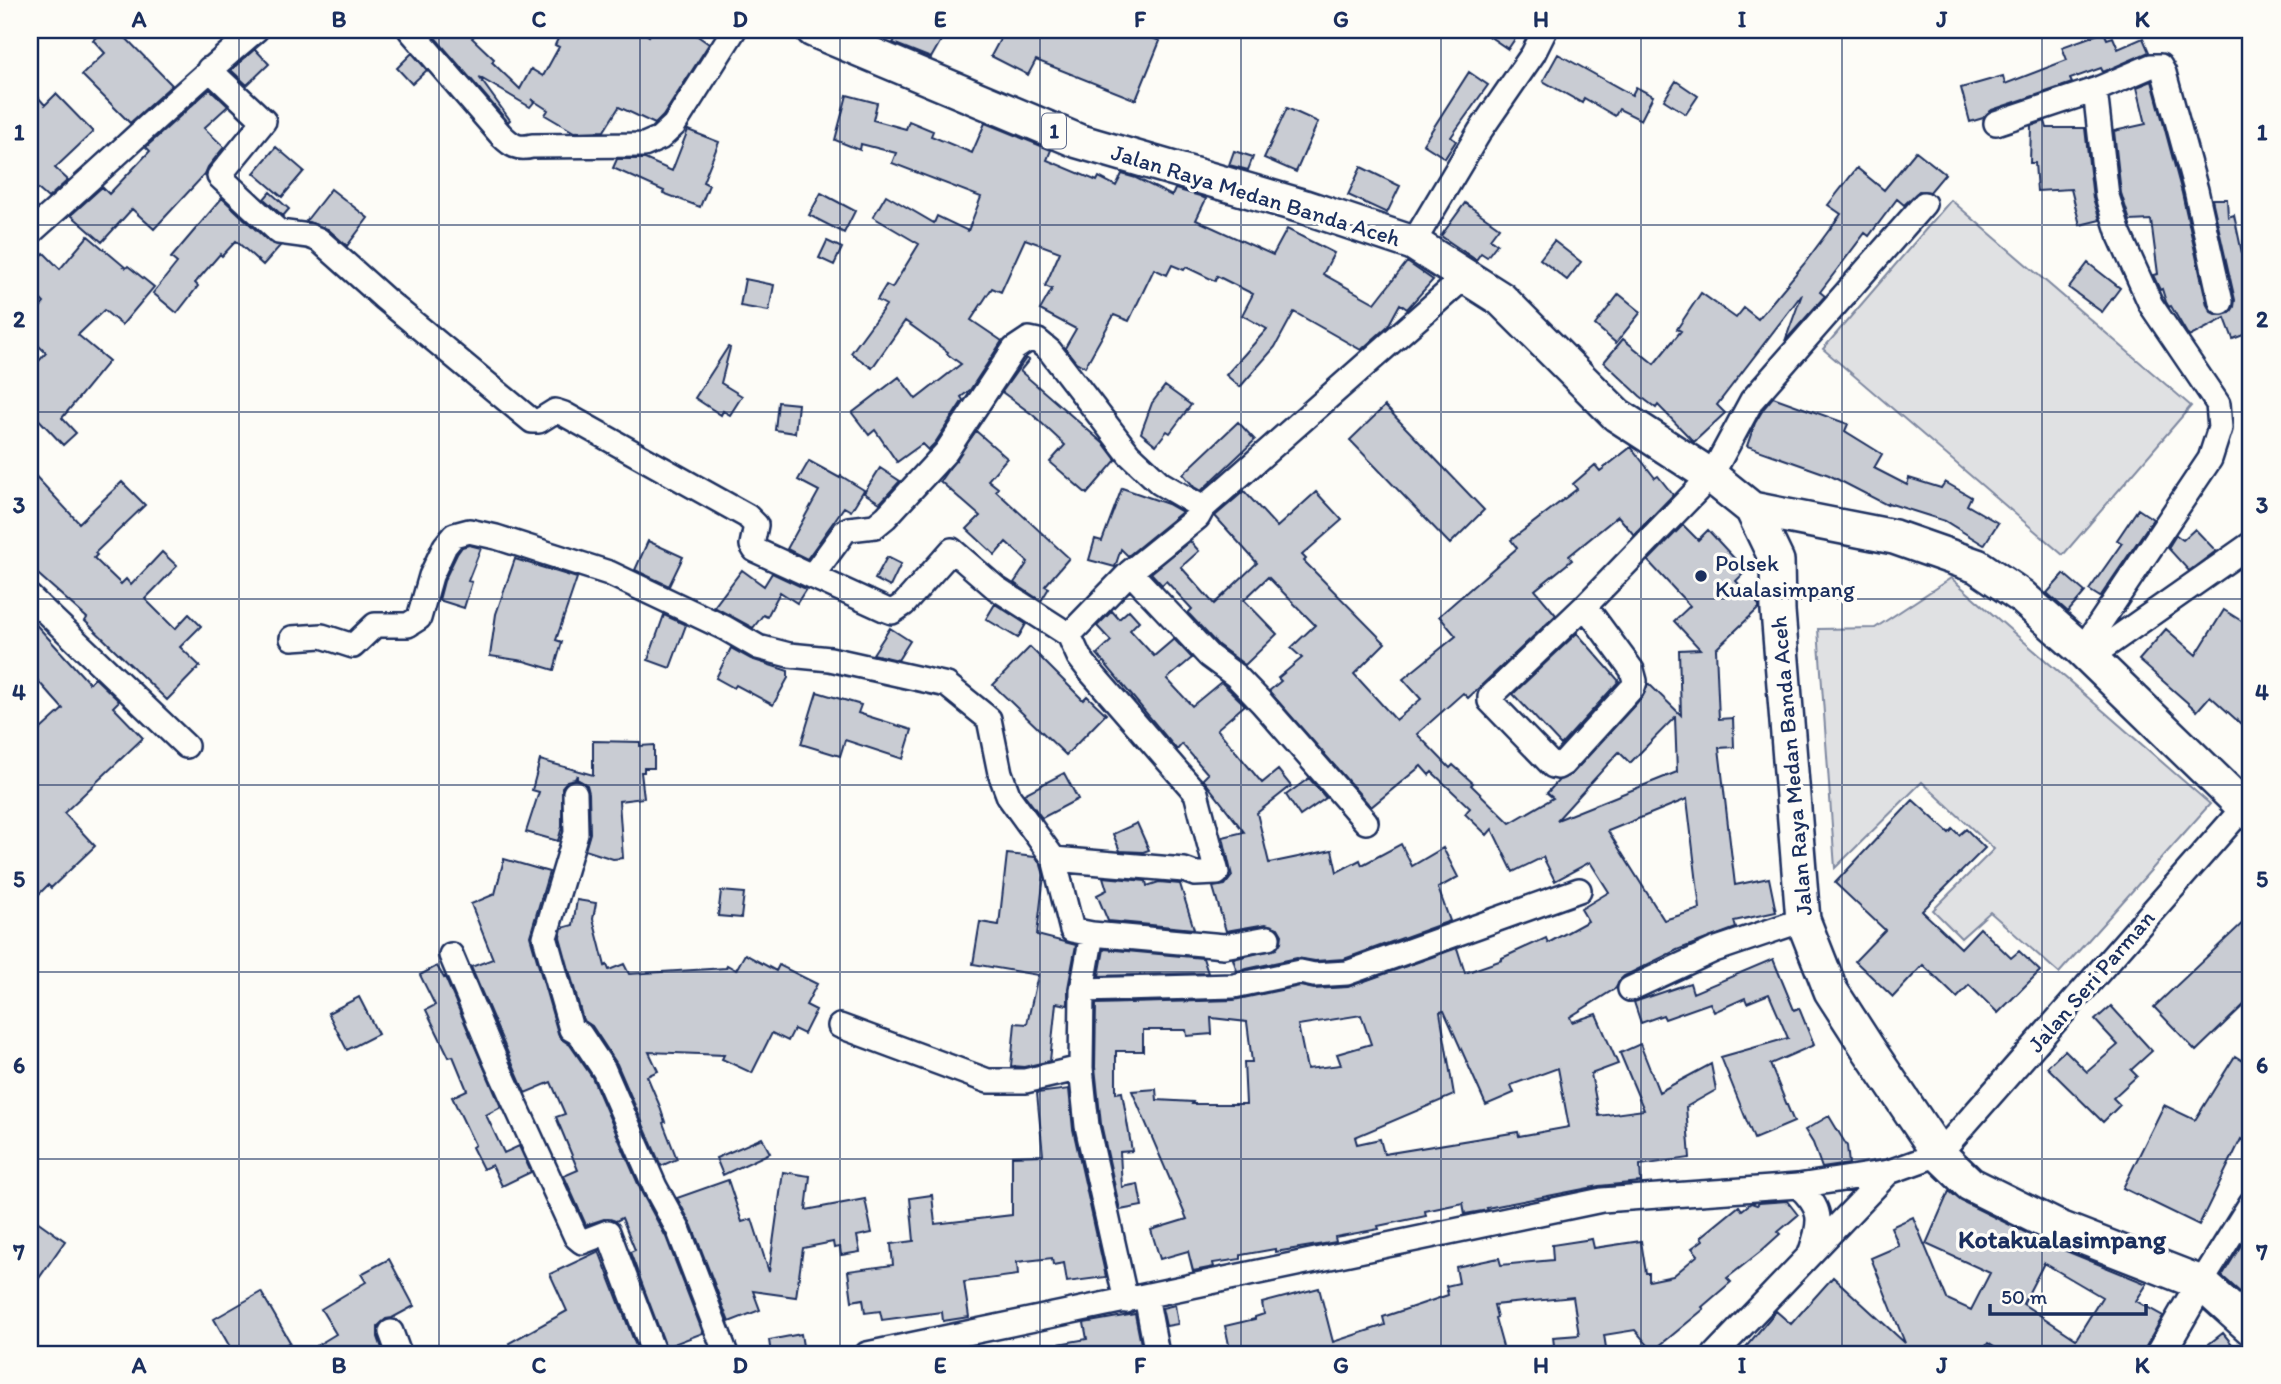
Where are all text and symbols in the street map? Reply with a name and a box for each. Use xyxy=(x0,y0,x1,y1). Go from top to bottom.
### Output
text: A xyxy=(131,5,147,33)
text: B xyxy=(332,5,347,33)
text: C xyxy=(532,5,547,33)
text: D xyxy=(732,5,748,33)
text: E xyxy=(934,5,947,33)
text: F xyxy=(1134,5,1147,33)
text: G xyxy=(1333,5,1349,33)
text: H xyxy=(1533,5,1549,33)
text: I xyxy=(1738,5,1747,33)
text: J xyxy=(1935,5,1948,33)
text: K xyxy=(2135,5,2150,33)
road number: 1 xyxy=(1042,114,1066,148)
text: 1 xyxy=(14,118,25,146)
text: 1 xyxy=(2257,118,2268,146)
street label: Jalan Raya Medan Banda Aceh xyxy=(1108,138,1404,252)
text: 2 xyxy=(13,305,26,333)
text: 2 xyxy=(2256,305,2269,333)
text: 3 xyxy=(13,491,26,519)
text: 3 xyxy=(2256,491,2269,519)
place label: Polsek Kualasimpang xyxy=(1715,549,1855,603)
marker: Polsek Kualasimpang xyxy=(1693,568,1709,584)
street label: Jalan Raya Medan Banda Aceh xyxy=(1764,615,1818,917)
text: 4 xyxy=(12,678,26,706)
text: 4 xyxy=(2255,678,2269,706)
text: 5 xyxy=(13,865,25,893)
text: 5 xyxy=(2256,865,2268,893)
street label: Jalan Seri Parman xyxy=(2022,904,2160,1058)
text: 6 xyxy=(13,1051,25,1079)
text: 6 xyxy=(2256,1051,2268,1079)
district label: Kotakualasimpang xyxy=(1958,1223,2167,1255)
text: 7 xyxy=(12,1238,25,1266)
text: 7 xyxy=(2255,1238,2268,1266)
scale bar xyxy=(1990,1272,2146,1316)
text: 50 m xyxy=(2001,1284,2048,1309)
text: A xyxy=(131,1351,147,1379)
text: B xyxy=(332,1351,347,1379)
text: C xyxy=(532,1351,547,1379)
text: D xyxy=(732,1351,748,1379)
text: E xyxy=(934,1351,947,1379)
text: F xyxy=(1134,1351,1147,1379)
text: G xyxy=(1333,1351,1349,1379)
text: H xyxy=(1533,1351,1549,1379)
text: I xyxy=(1738,1351,1747,1379)
text: J xyxy=(1935,1351,1948,1379)
text: K xyxy=(2135,1351,2150,1379)

